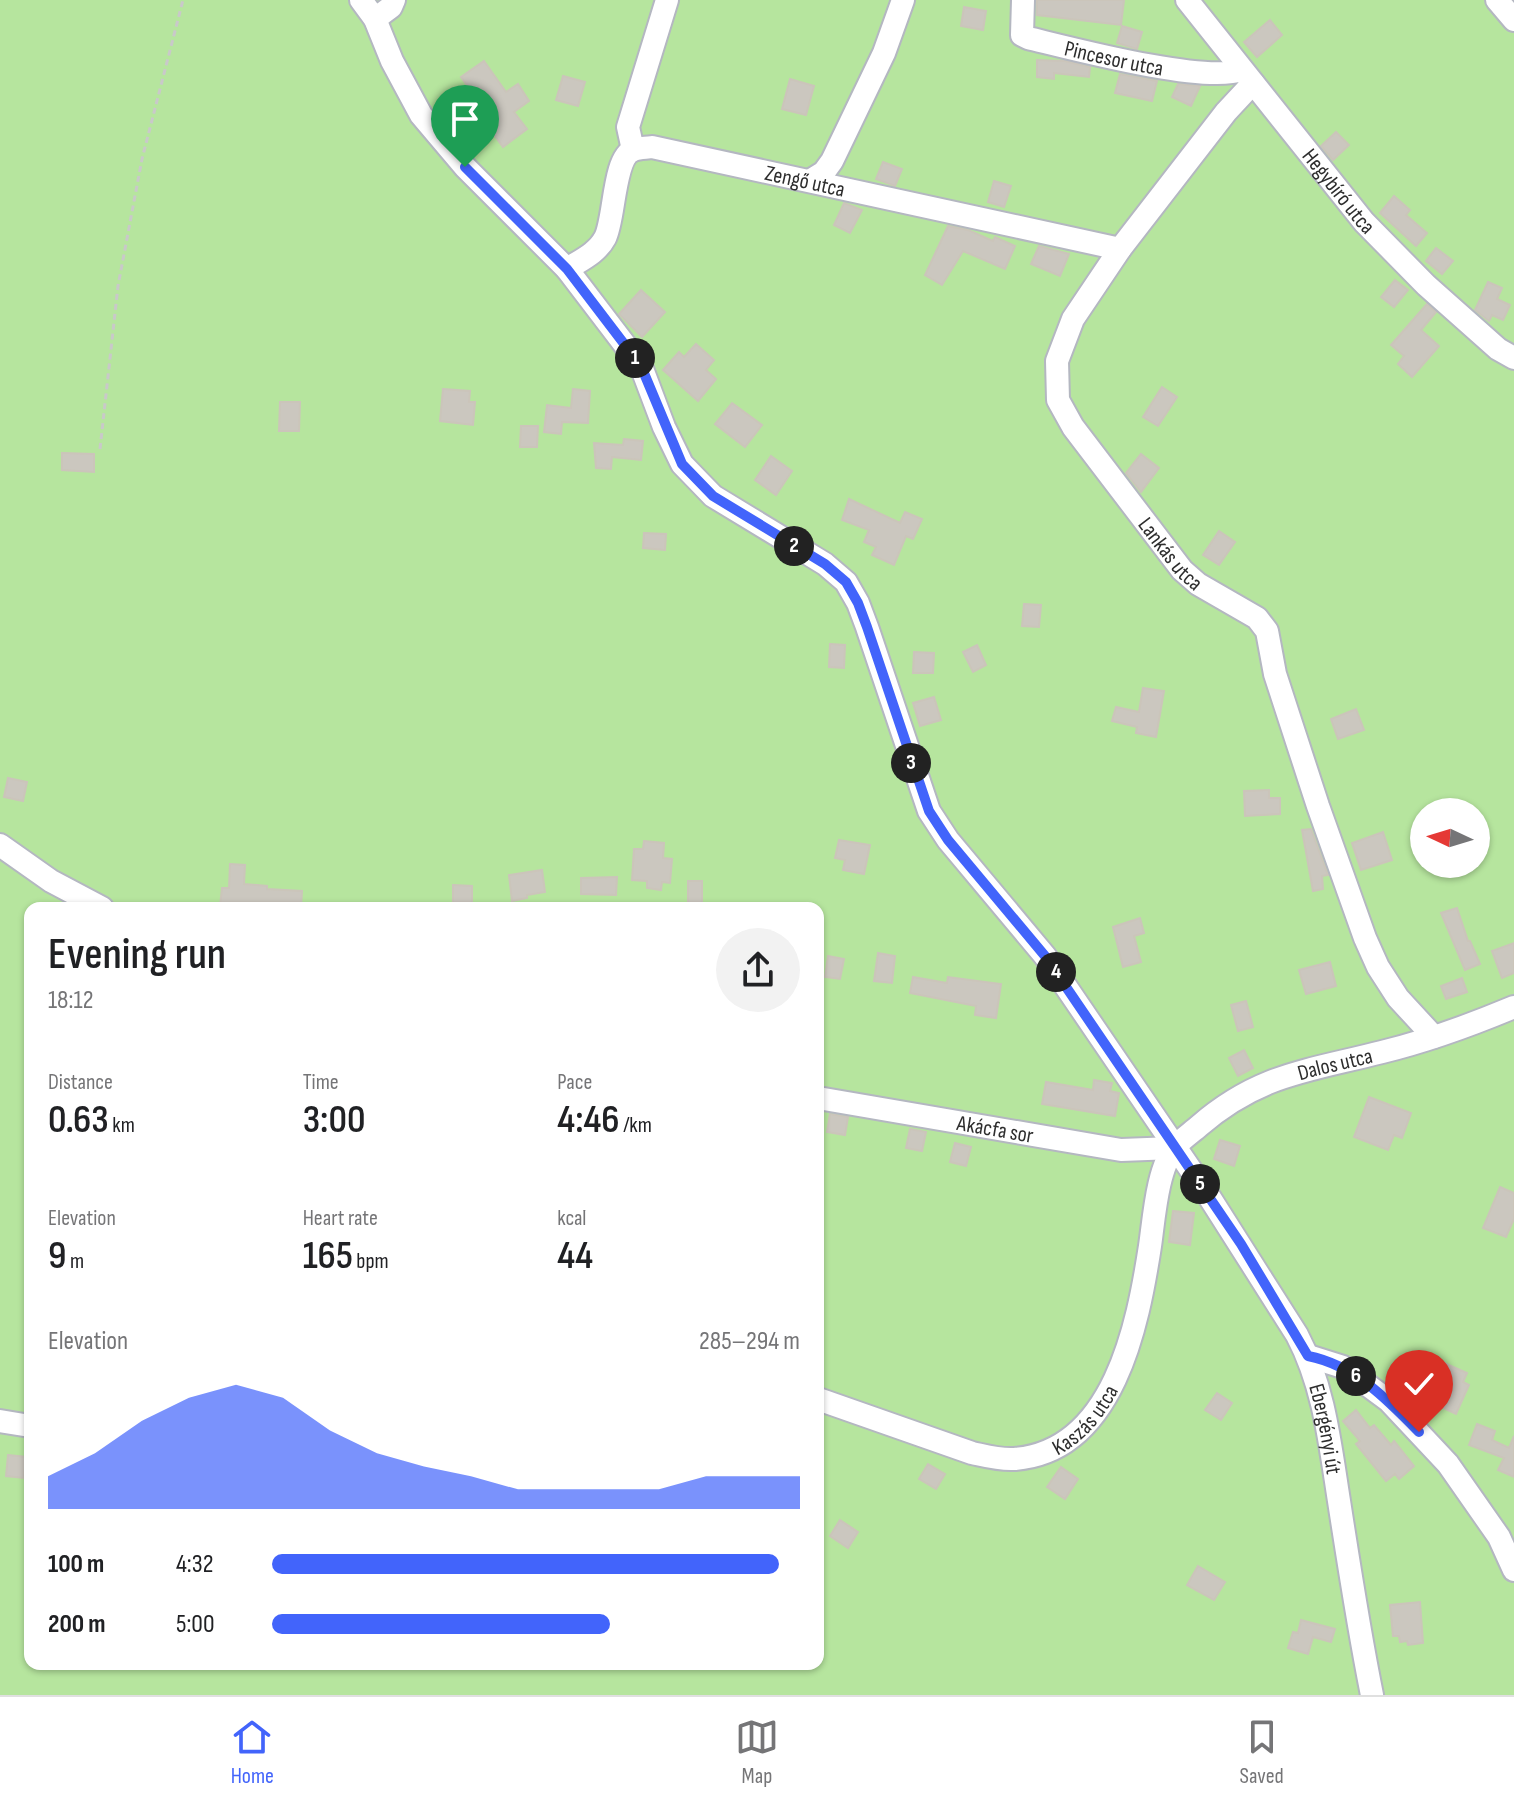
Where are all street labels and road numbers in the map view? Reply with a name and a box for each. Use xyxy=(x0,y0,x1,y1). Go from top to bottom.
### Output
street label: Pincesor utca xyxy=(1062,35,1165,83)
street label: Hegybíró utca xyxy=(1296,144,1380,240)
street label: Zengő utca xyxy=(762,160,847,204)
street label: Lankás utca xyxy=(1132,512,1208,597)
street label: Dalos utca xyxy=(1295,1043,1375,1087)
street label: Akácfa sor xyxy=(954,1110,1035,1150)
street label: Kaszás utca xyxy=(1048,1381,1125,1462)
street label: Ebergényi út xyxy=(1302,1381,1347,1476)

